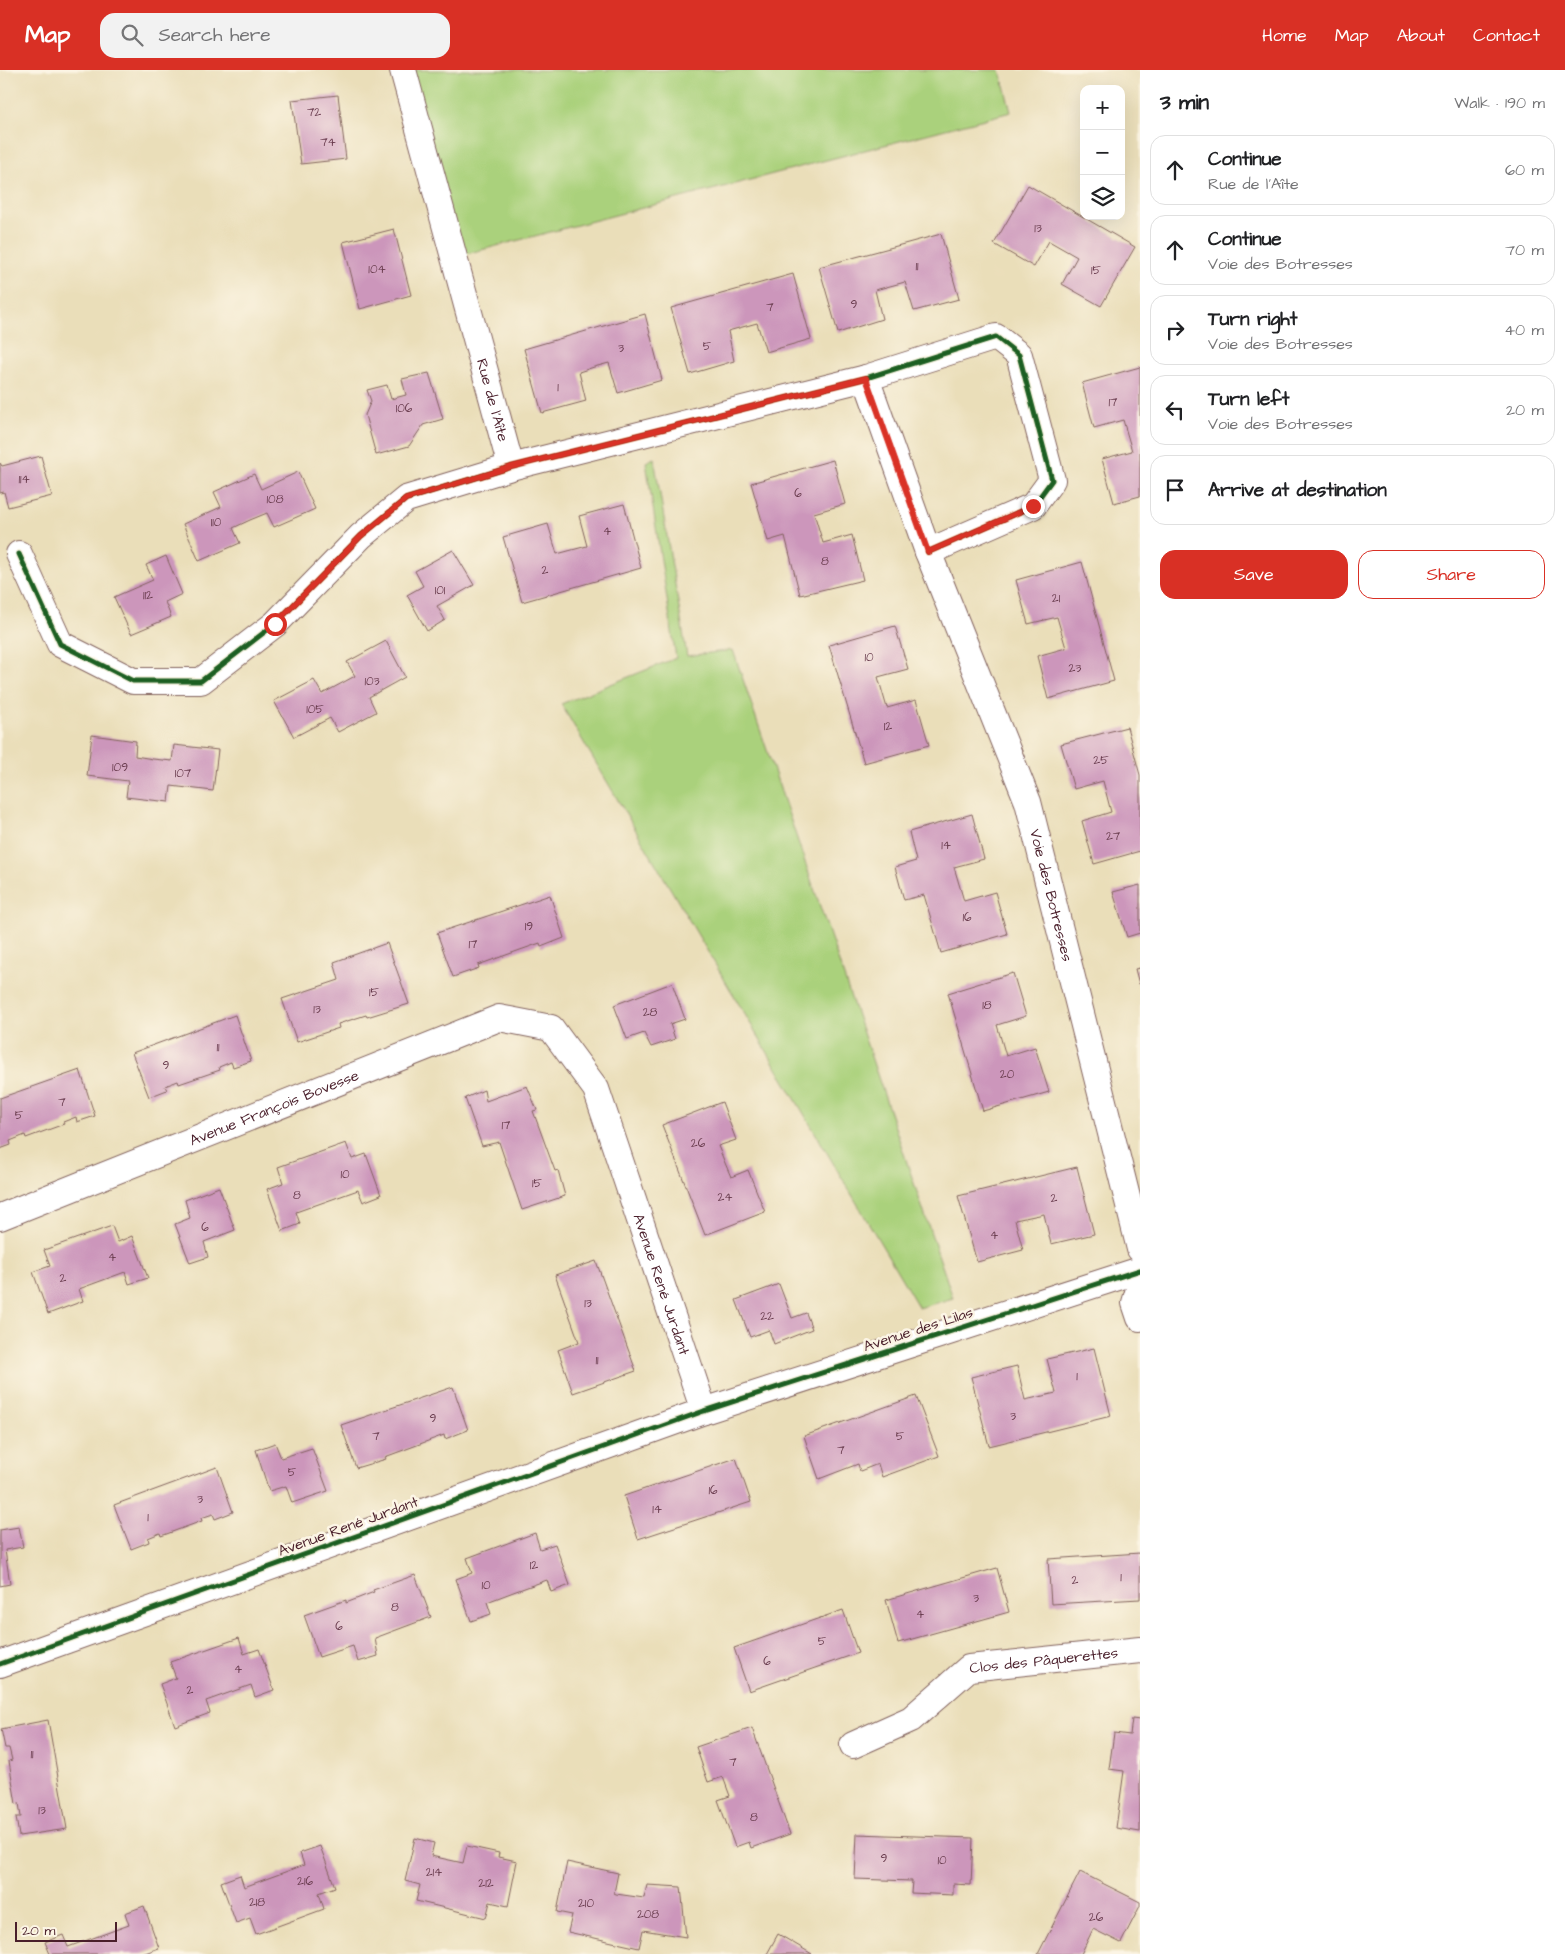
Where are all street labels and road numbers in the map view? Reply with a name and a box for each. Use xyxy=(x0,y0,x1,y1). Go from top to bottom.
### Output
street label: Rue de l'Aîte xyxy=(471,356,514,444)
street label: Voie des Botresses xyxy=(1024,827,1078,964)
street label: Avenue François Bovesse xyxy=(186,1065,362,1151)
street label: Avenue René Jurdant xyxy=(628,1211,695,1358)
street label: Avenue des Lilas xyxy=(861,1302,976,1357)
street label: Avenue René Jurdant xyxy=(275,1491,421,1562)
street label: Clos des Pâquerettes xyxy=(969,1642,1120,1679)

